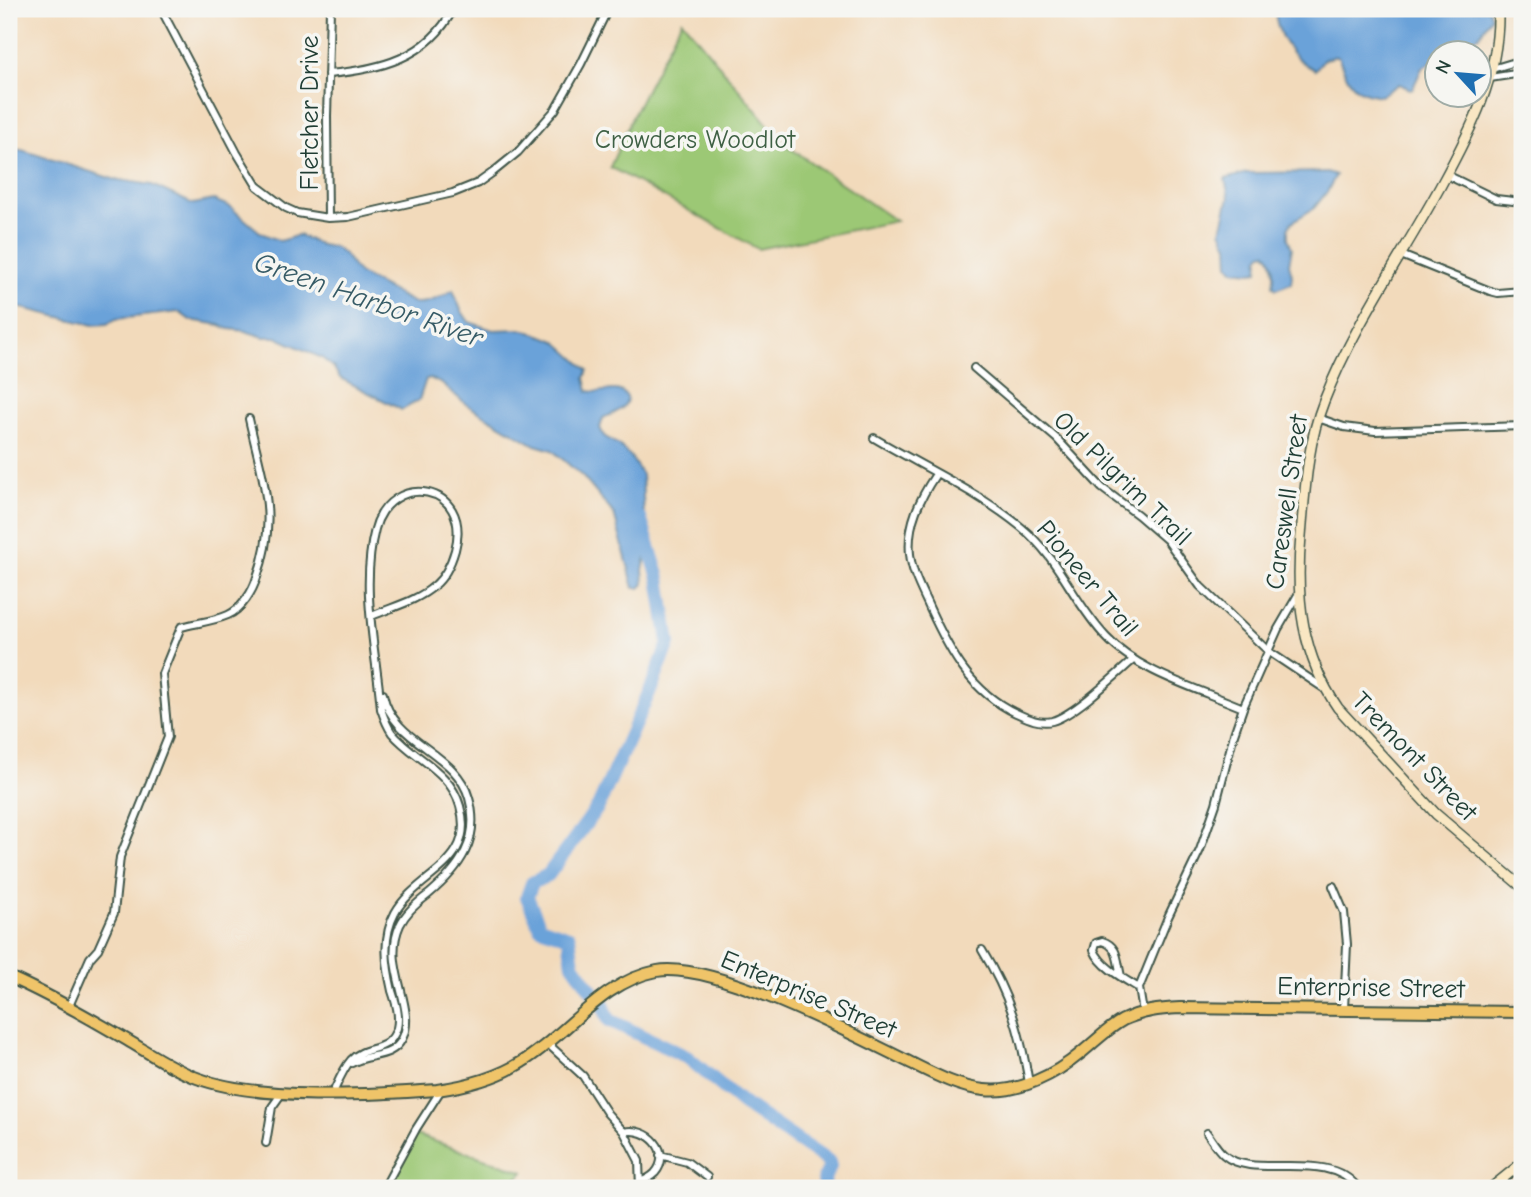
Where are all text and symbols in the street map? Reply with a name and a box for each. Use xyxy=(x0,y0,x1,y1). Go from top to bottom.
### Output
street label: Fletcher Drive xyxy=(295,36,325,190)
north arrow xyxy=(1422,38,1492,108)
text: N xyxy=(1431,57,1456,77)
park label: Crowders Woodlot xyxy=(595,125,797,155)
water label: Green Harbor River xyxy=(250,246,489,355)
street label: Old Pilgrim Trail xyxy=(1047,406,1197,552)
street label: Careswell Street xyxy=(1260,411,1314,592)
street label: Pioneer Trail xyxy=(1030,515,1144,643)
street label: Tremont Street xyxy=(1345,686,1484,828)
street label: Enterprise Street xyxy=(716,944,902,1046)
street label: Enterprise Street xyxy=(1277,971,1467,1005)

